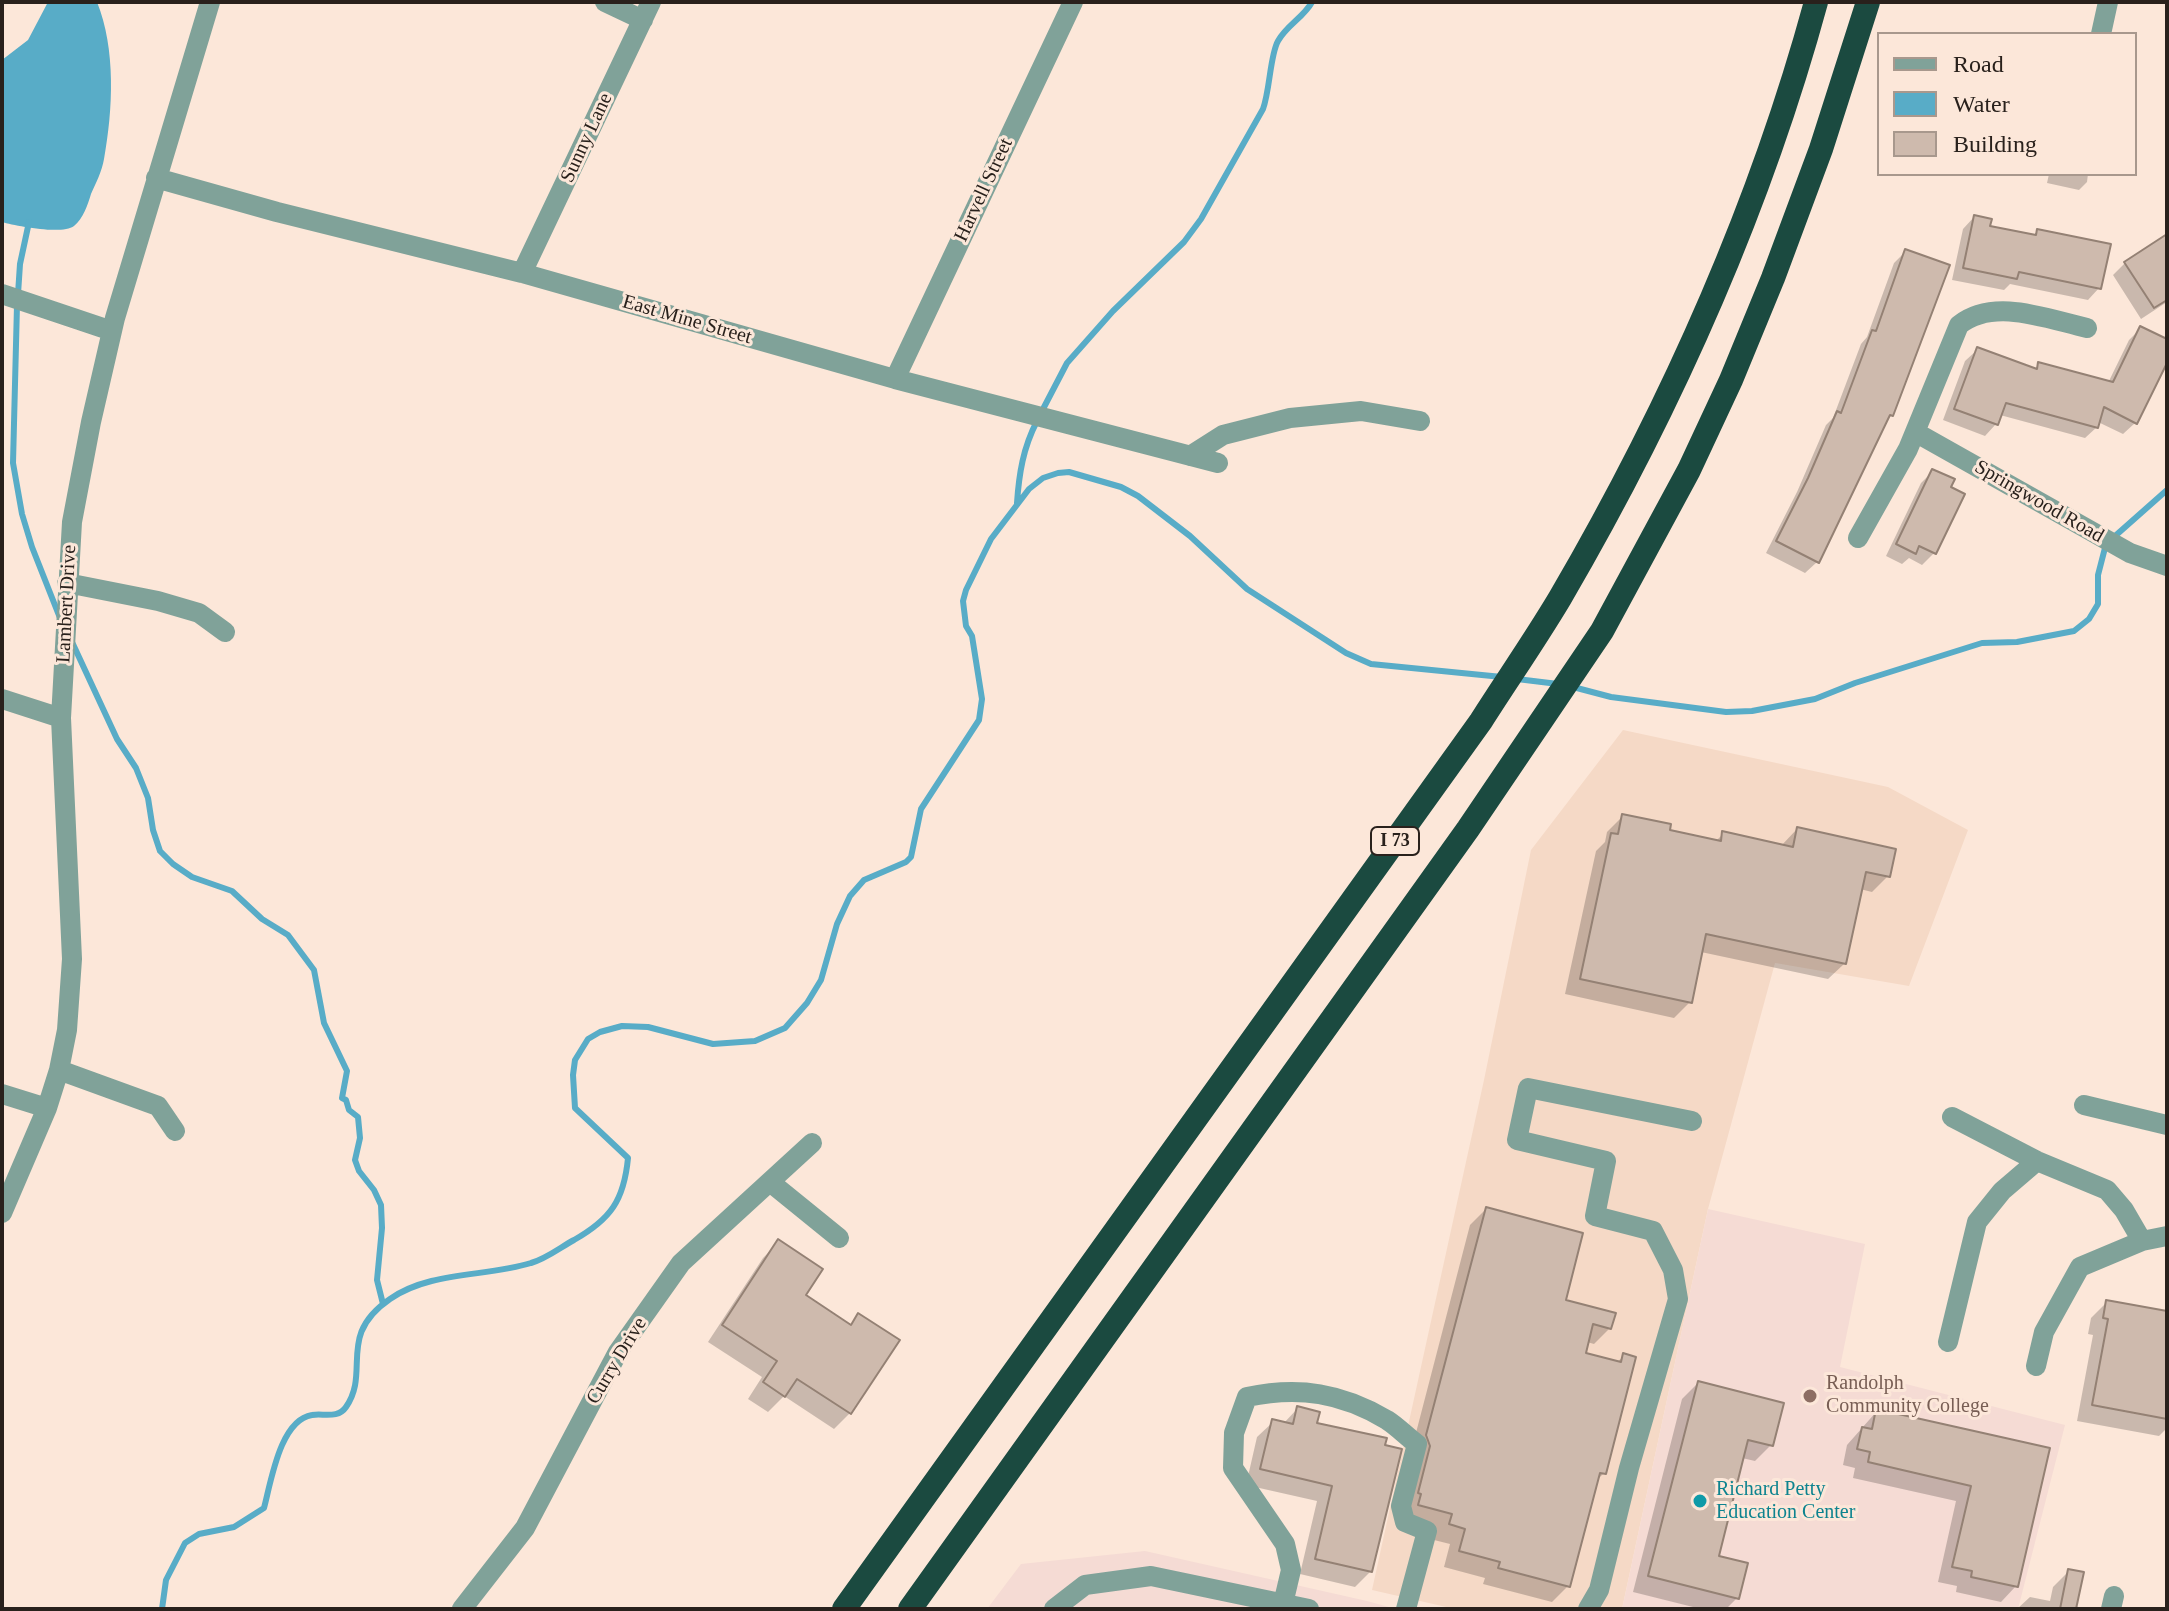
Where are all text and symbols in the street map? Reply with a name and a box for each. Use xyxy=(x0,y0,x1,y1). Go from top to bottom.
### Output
legend xyxy=(1877,32,2137,176)
text: Road xyxy=(1953,51,2004,77)
street label: Sunny Lane xyxy=(556,89,618,187)
text: Water xyxy=(1953,91,2010,117)
text: Building xyxy=(1953,131,2037,157)
street label: Harvell Street xyxy=(950,134,1018,246)
street label: East Mine Street xyxy=(620,290,754,350)
street label: Springwood Road xyxy=(1970,455,2108,549)
street label: Lambert Drive xyxy=(52,544,82,664)
road number: I 73 xyxy=(1371,827,1419,855)
street label: Curry Drive xyxy=(582,1313,652,1409)
place label: Randolph Community College xyxy=(1826,1372,1989,1419)
marker: Randolph Community College xyxy=(1801,1387,1819,1405)
place label: Richard Petty Education Center xyxy=(1716,1478,1855,1525)
marker: Richard Petty Education Center xyxy=(1691,1492,1709,1510)

